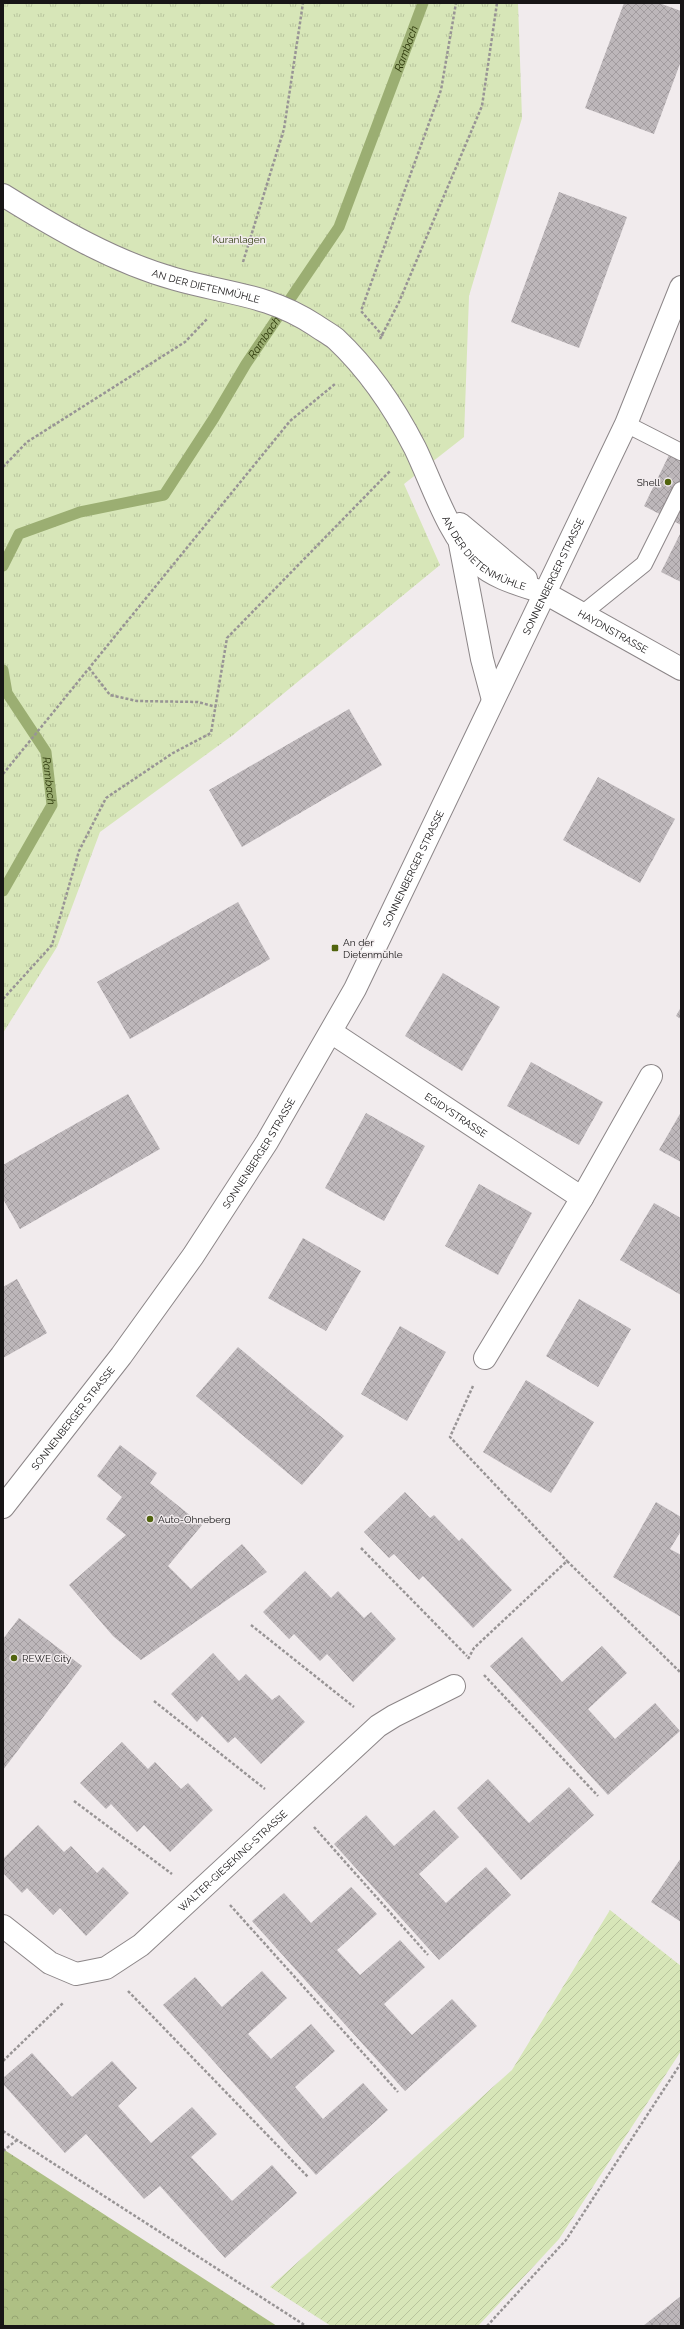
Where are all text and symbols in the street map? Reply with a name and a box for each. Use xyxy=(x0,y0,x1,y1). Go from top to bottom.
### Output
water label: Rambach xyxy=(391,24,420,73)
park label: Kuranlagen xyxy=(212,234,266,245)
street label: AN DER DIETENMÜHLE xyxy=(151,267,261,305)
water label: Rambach xyxy=(245,314,283,361)
place label: Shell xyxy=(637,477,660,488)
marker: Shell xyxy=(663,477,673,487)
street label: AN DER DIETENMÜHLE xyxy=(441,514,527,592)
street label: SONNENBERGER STRASSE xyxy=(520,516,586,636)
street label: HAYDNSTRASSE xyxy=(576,607,650,655)
water label: Rambach xyxy=(40,756,58,805)
street label: SONNENBERGER STRASSE xyxy=(380,808,445,929)
place label: An der Dietenmühle xyxy=(343,937,403,960)
marker: An der Dietenmühle xyxy=(330,943,340,953)
street label: EGIDYSTRASSE xyxy=(423,1090,489,1139)
street label: SONNENBERGER STRASSE xyxy=(220,1096,297,1210)
street label: SONNENBERGER STRASSE xyxy=(29,1364,116,1472)
marker: Auto-Ohneberg xyxy=(145,1514,155,1524)
place label: Auto-Ohneberg xyxy=(158,1514,231,1525)
marker: REWE City xyxy=(9,1653,19,1663)
place label: REWE City xyxy=(22,1653,72,1664)
street label: WALTER-GIESEKING-STRASSE xyxy=(176,1808,289,1913)

